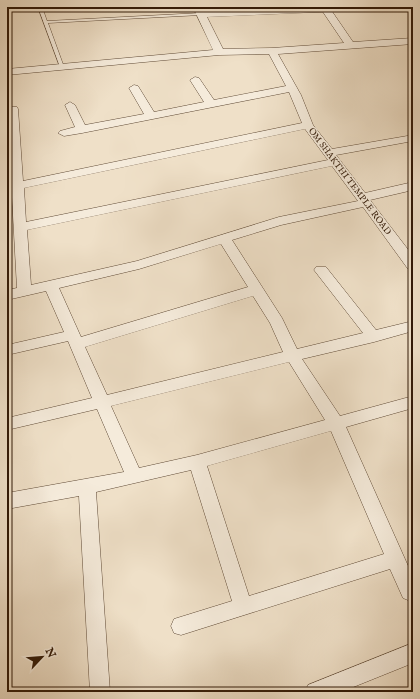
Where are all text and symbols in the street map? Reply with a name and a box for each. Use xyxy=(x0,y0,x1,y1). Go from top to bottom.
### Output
street label: OM SHAKTHI TEMPLE ROAD xyxy=(306,126,393,237)
north arrow xyxy=(22,637,62,677)
text: N xyxy=(41,645,59,661)

